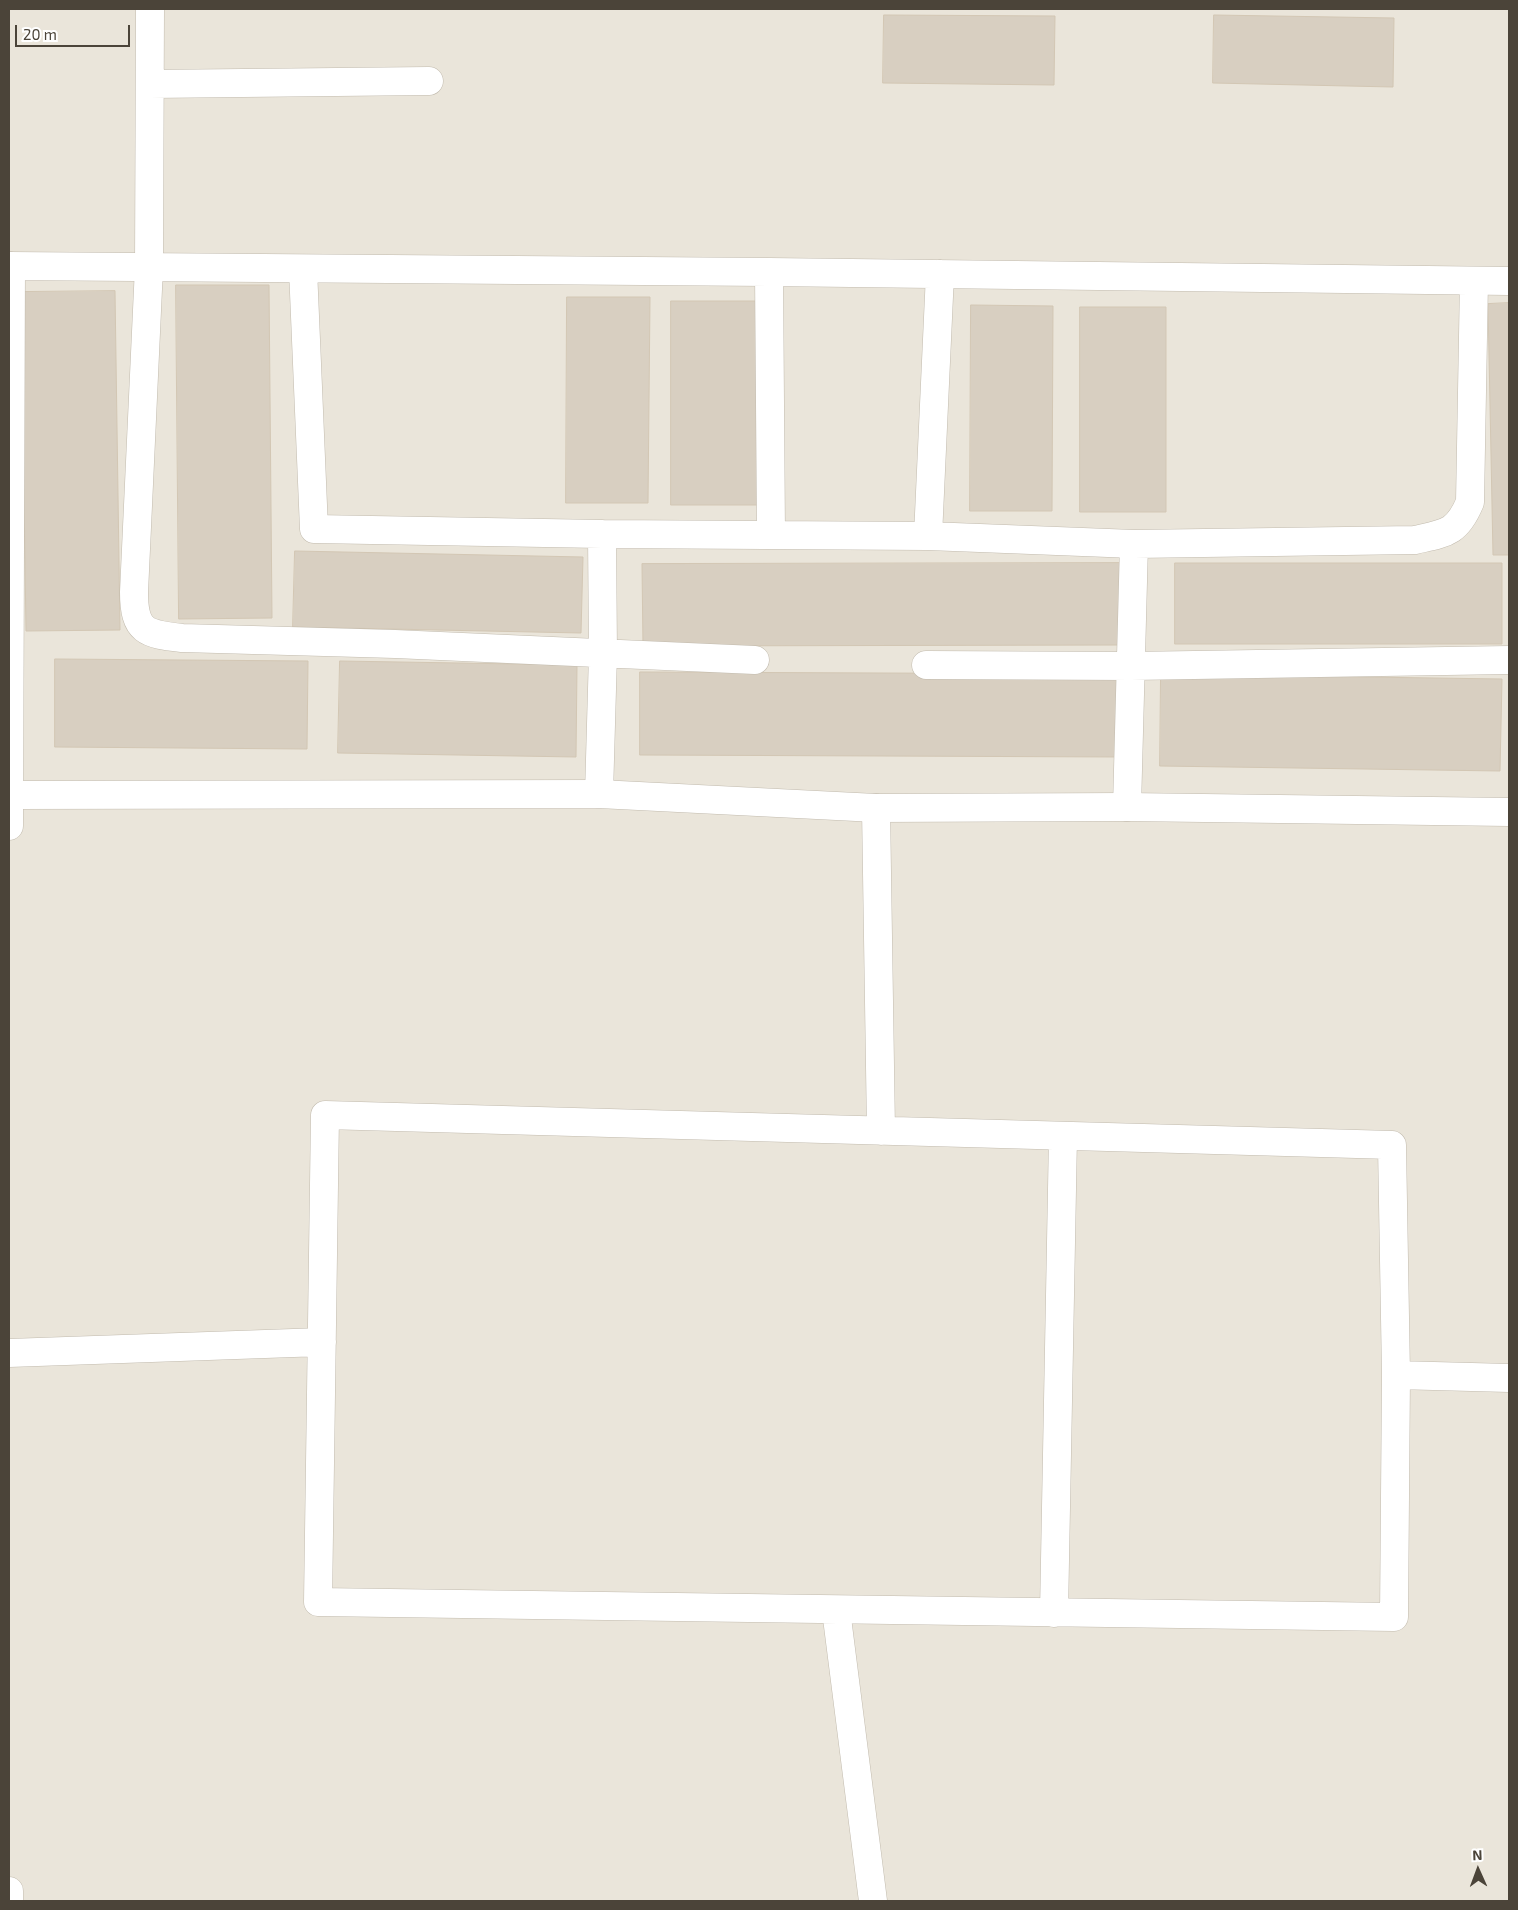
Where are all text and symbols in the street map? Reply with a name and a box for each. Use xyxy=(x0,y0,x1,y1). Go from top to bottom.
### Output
scale bar xyxy=(18,15,132,47)
text: 20 m xyxy=(23,25,57,43)
north arrow xyxy=(1453,1845,1503,1895)
text: N xyxy=(1472,1846,1483,1863)

